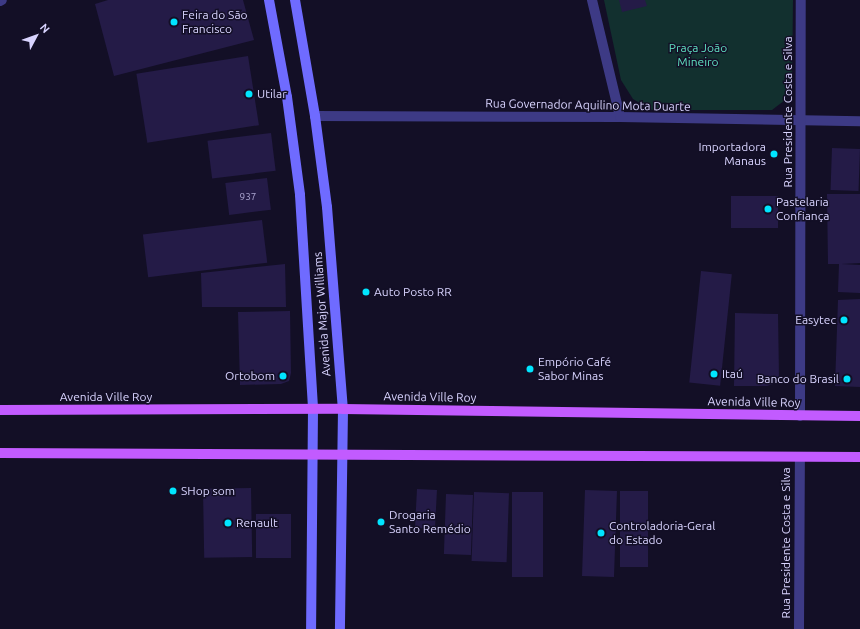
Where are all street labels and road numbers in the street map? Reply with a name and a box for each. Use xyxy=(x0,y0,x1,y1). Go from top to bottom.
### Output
street label: Rua Presidente Costa e Silva xyxy=(781,36,795,188)
street label: Rua Governador Aquilino Mota Duarte xyxy=(485,96,691,114)
street label: Avenida Major Williams xyxy=(310,251,334,377)
street label: Avenida Ville Roy xyxy=(384,389,476,405)
street label: Avenida Ville Roy xyxy=(60,390,152,404)
street label: Avenida Ville Roy xyxy=(708,394,800,410)
street label: Rua Presidente Costa e Silva xyxy=(779,467,793,619)

